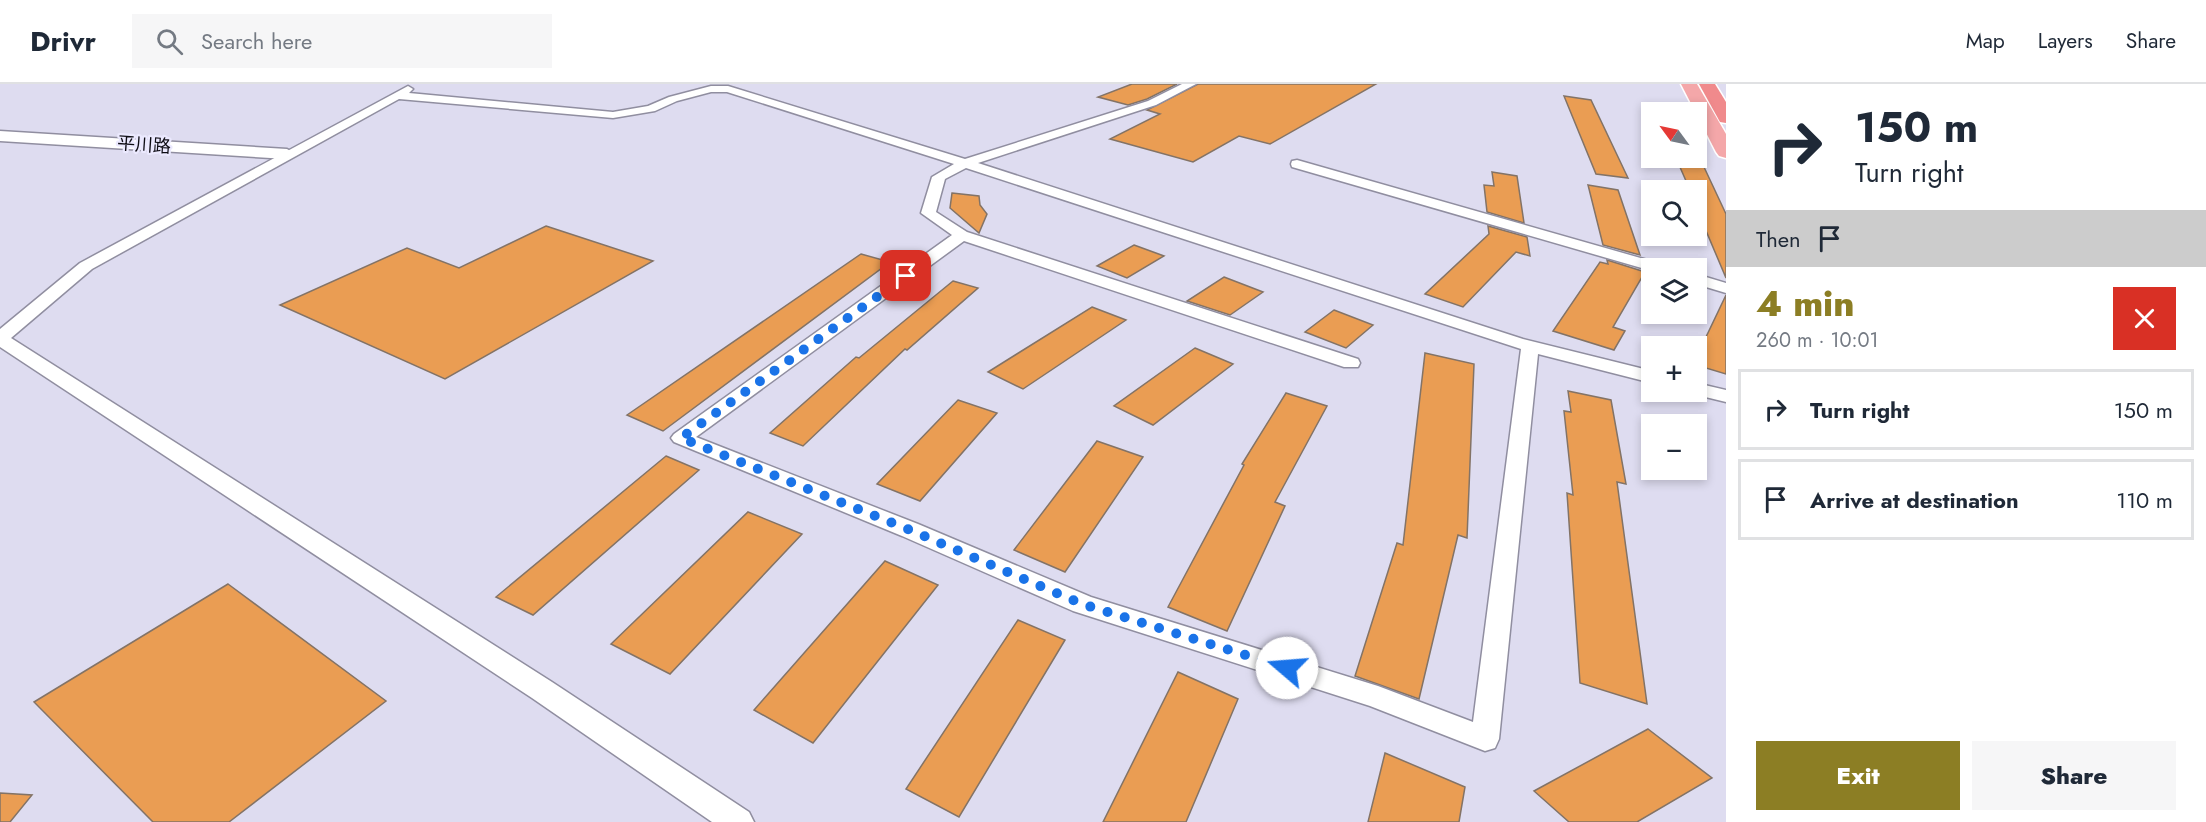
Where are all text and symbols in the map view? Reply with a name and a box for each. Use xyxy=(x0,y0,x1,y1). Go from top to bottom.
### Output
search box xyxy=(132,14,552,68)
text: Drivr xyxy=(30,21,96,62)
icon: search xyxy=(153,25,186,58)
text: Search here xyxy=(201,25,312,57)
text: Map xyxy=(1966,26,2005,56)
text: Layers xyxy=(2038,26,2093,56)
text: Share xyxy=(2126,26,2176,56)
text: 150 m xyxy=(1855,97,1978,158)
north arrow xyxy=(1641,102,1707,168)
map controls xyxy=(1641,102,1707,480)
icon: right xyxy=(1756,108,1834,186)
street label: 平川路 xyxy=(116,130,172,160)
text: Turn right xyxy=(1855,153,1963,192)
button: search xyxy=(1641,180,1707,246)
icon: arrive xyxy=(1813,222,1846,255)
text: Then xyxy=(1756,223,1801,255)
pin xyxy=(880,250,931,301)
button: layers xyxy=(1641,258,1707,324)
icon: arrive xyxy=(889,259,922,292)
text: 4 min xyxy=(1756,277,1854,329)
button: close xyxy=(2113,287,2176,350)
text: 260 m · 10:01 xyxy=(1756,326,1879,355)
button: + xyxy=(1641,336,1707,402)
icon: right xyxy=(1759,393,1792,426)
text: Turn right xyxy=(1810,394,1910,426)
text: 150 m xyxy=(2114,394,2173,426)
button: − xyxy=(1641,414,1707,480)
icon: arrive xyxy=(1759,483,1792,516)
text: Arrive at destination xyxy=(1810,484,2019,516)
text: 110 m xyxy=(2116,484,2173,516)
position arrow xyxy=(1255,636,1319,700)
button: Exit xyxy=(1756,741,1960,810)
button: Share xyxy=(1972,741,2176,810)

